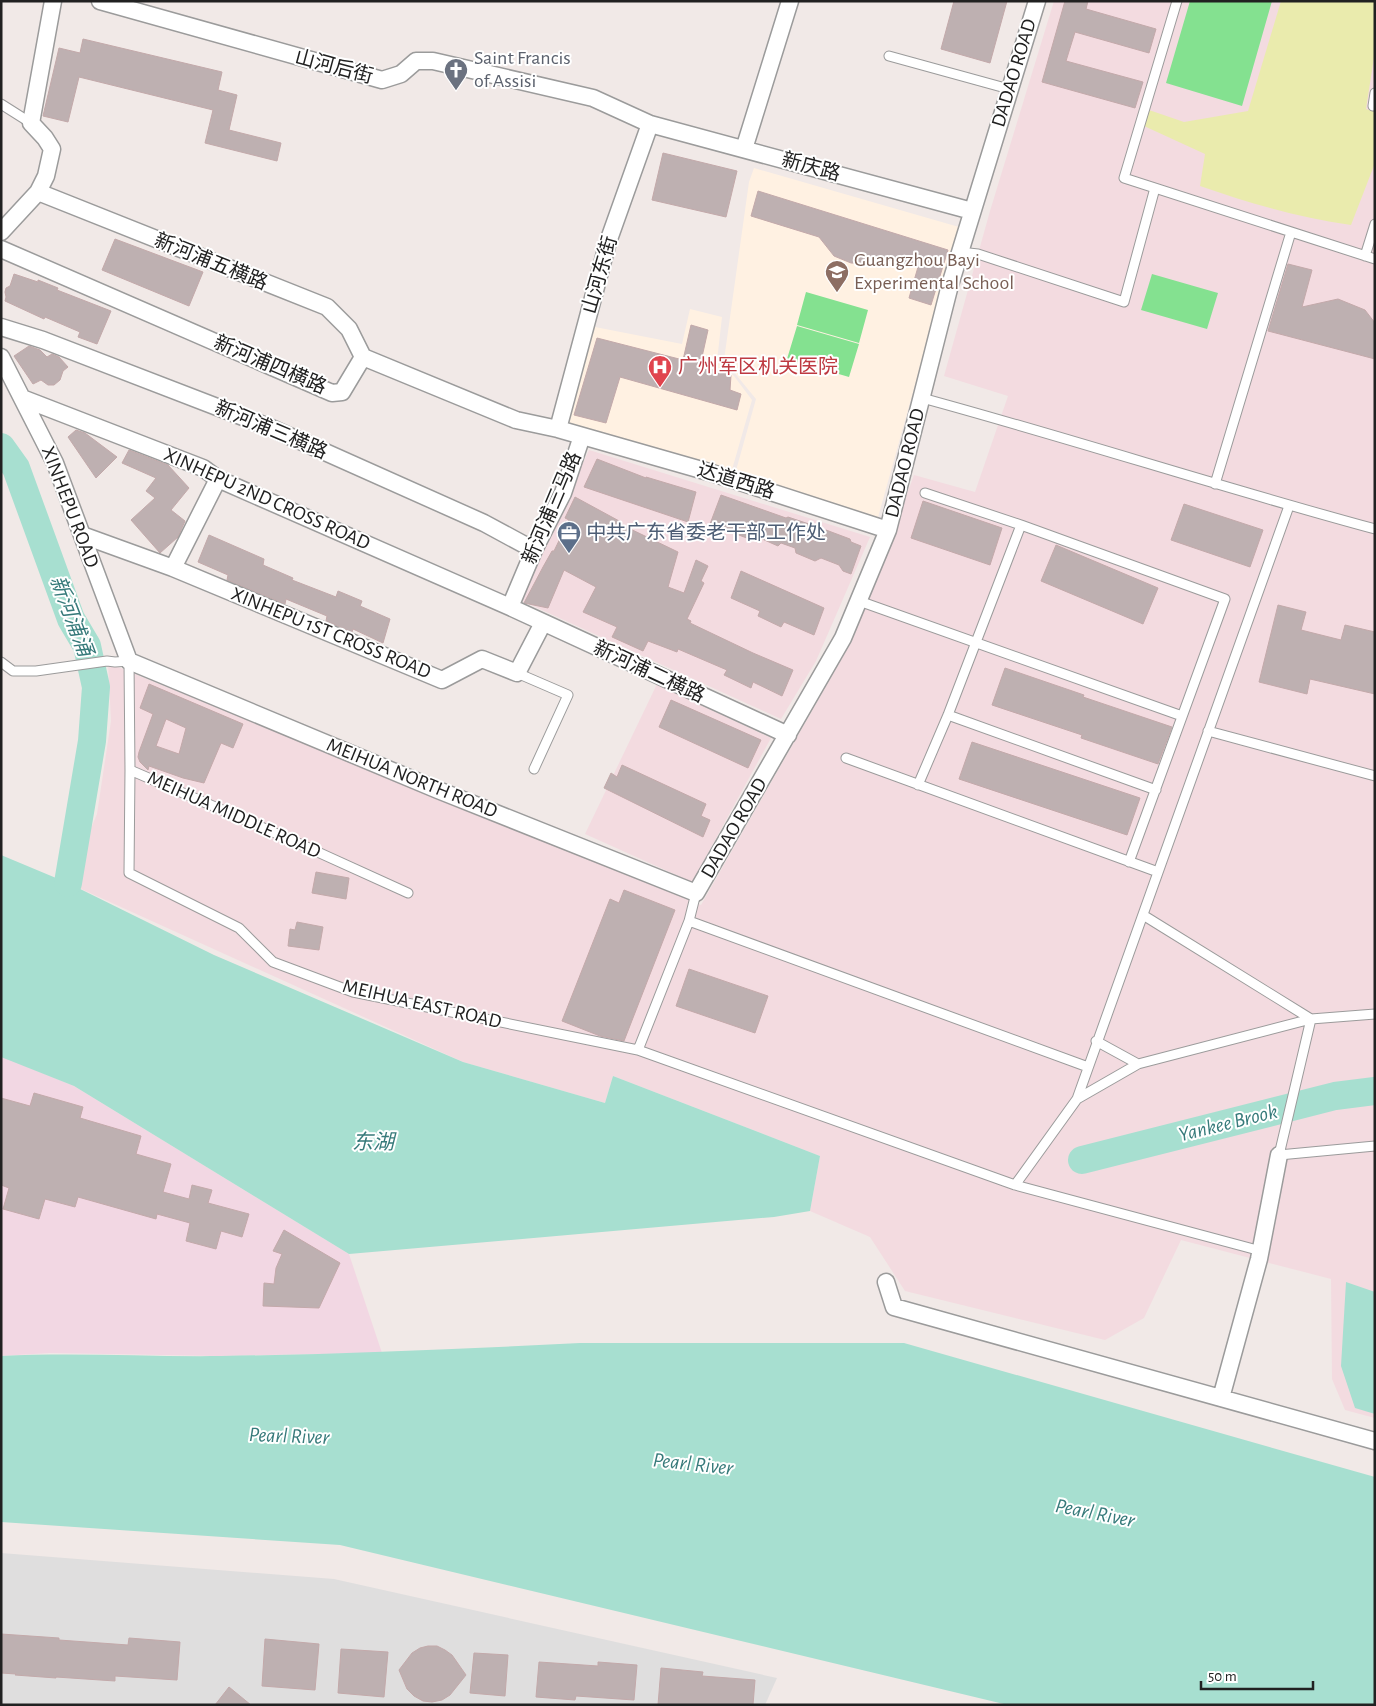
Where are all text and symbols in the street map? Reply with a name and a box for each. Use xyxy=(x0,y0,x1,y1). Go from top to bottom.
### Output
street label: DADAO ROAD xyxy=(988,16,1040,129)
street label: 山河后街 xyxy=(293,46,375,87)
place label: Saint Francis of Assisi xyxy=(474,48,571,91)
church icon: Saint Francis of Assisi xyxy=(443,57,469,91)
street label: 新庆路 xyxy=(779,148,843,184)
street label: 新河浦五横路 xyxy=(152,228,271,294)
street label: 山河东街 xyxy=(578,234,621,316)
place label: Guangzhou Bayi Experimental School xyxy=(854,250,1014,293)
school or university icon: Guangzhou Bayi Experimental School xyxy=(824,259,850,293)
street label: 新河浦四横路 xyxy=(211,331,330,398)
hospital icon: 广州军区机关医院 xyxy=(647,354,673,388)
place label: 广州军区机关医院 xyxy=(678,356,838,377)
street label: 新河浦三横路 xyxy=(212,396,331,463)
street label: DADAO ROAD xyxy=(882,406,928,520)
street label: XINHEPU ROAD xyxy=(38,444,102,571)
street label: XINHEPU 2ND CROSS ROAD xyxy=(161,444,373,554)
street label: 新河浦三马路 xyxy=(518,448,585,567)
street label: 达道西路 xyxy=(695,459,777,502)
office icon: 中共广东省委老干部工作处 xyxy=(556,520,582,554)
place label: 中共广东省委老干部工作处 xyxy=(586,522,826,543)
water label: 新河浦涌 xyxy=(46,573,98,661)
street label: XINHEPU 1ST CROSS ROAD xyxy=(228,584,434,682)
street label: 新河浦二横路 xyxy=(590,636,708,706)
street label: MEIHUA NORTH ROAD xyxy=(324,735,500,821)
street label: MEIHUA MIDDLE ROAD xyxy=(144,768,324,862)
street label: DADAO ROAD xyxy=(697,774,771,881)
street label: MEIHUA EAST ROAD xyxy=(340,976,504,1032)
water label: Yankee Brook xyxy=(1176,1101,1280,1145)
water label: 东湖 xyxy=(352,1131,397,1153)
water label: Pearl River xyxy=(248,1424,331,1448)
water label: Pearl River xyxy=(652,1449,735,1479)
water label: Pearl River xyxy=(1053,1495,1138,1531)
scale bar xyxy=(1201,1658,1314,1690)
text: 50 m xyxy=(1208,1669,1237,1684)

